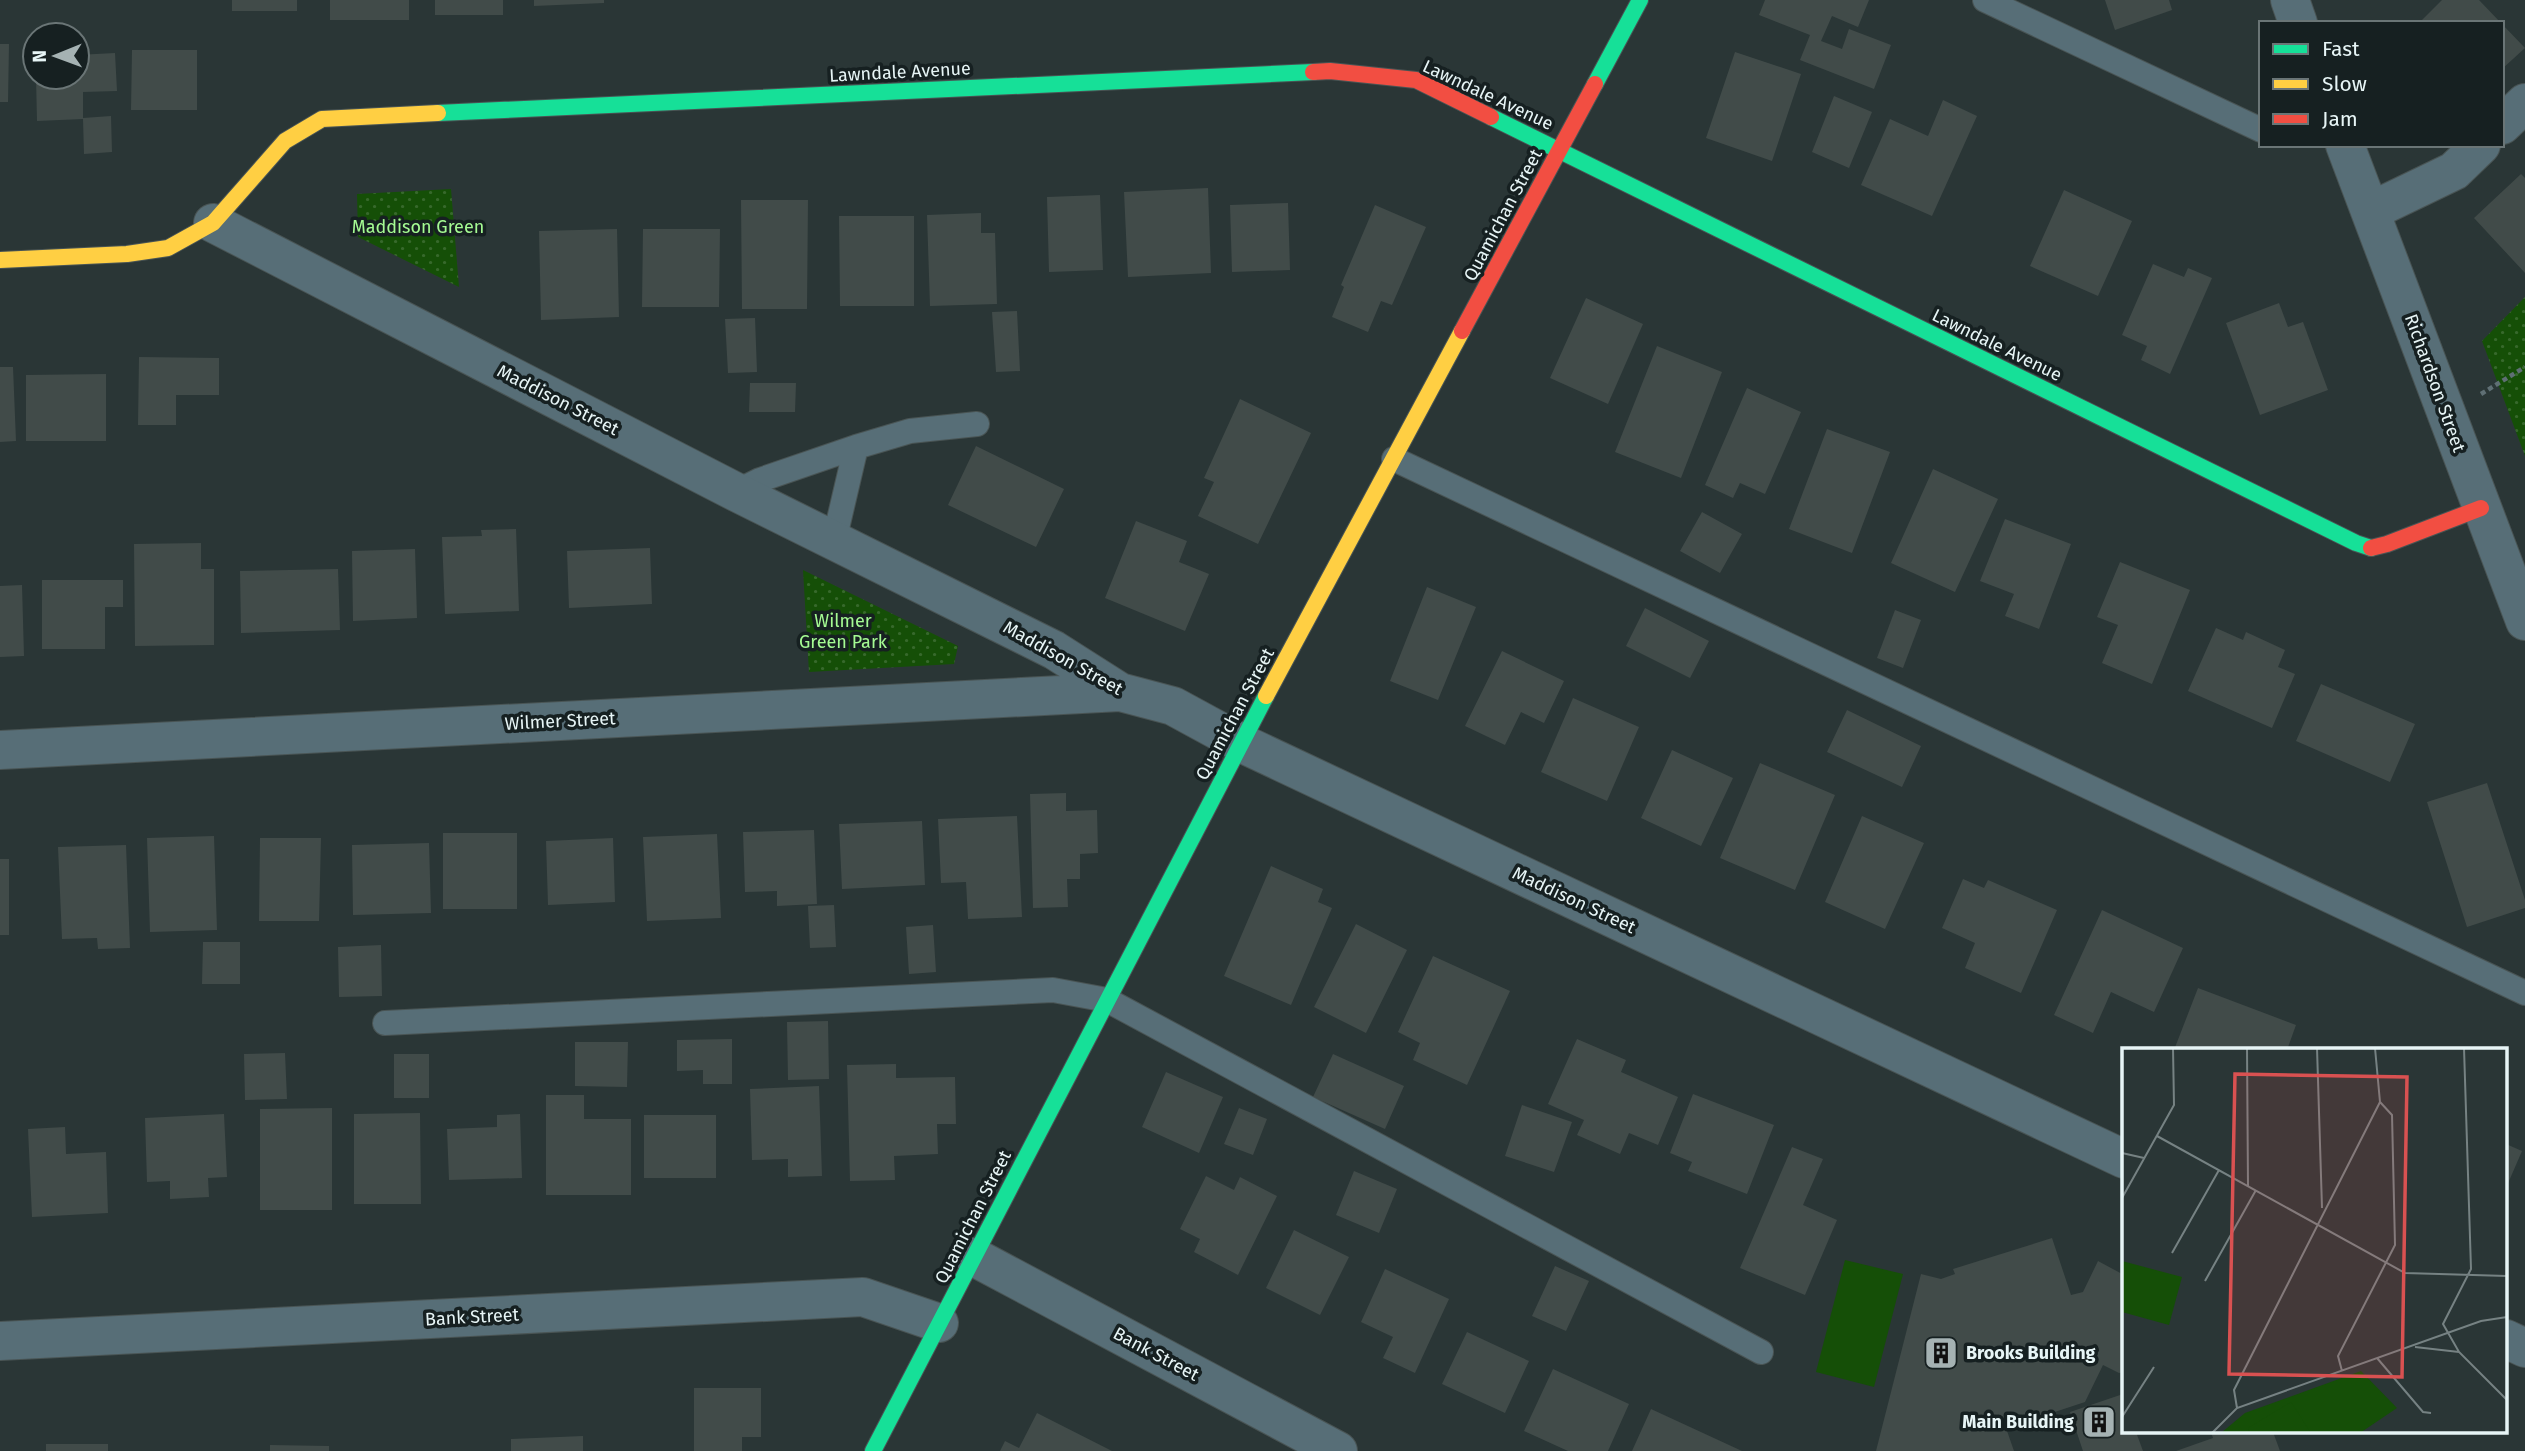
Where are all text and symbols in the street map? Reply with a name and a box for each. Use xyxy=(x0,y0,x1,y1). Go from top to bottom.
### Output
north arrow xyxy=(21,21,91,91)
legend xyxy=(2259,21,2504,147)
text: Fast xyxy=(2322,36,2360,62)
text: N xyxy=(28,50,51,63)
street label: Lawndale Avenue xyxy=(1419,55,1557,135)
street label: Lawndale Avenue xyxy=(829,57,971,87)
text: Slow xyxy=(2322,71,2367,97)
text: Jam xyxy=(2322,106,2358,132)
street label: Quamichan Street xyxy=(1459,145,1547,285)
park label: Maddison Green xyxy=(352,216,484,238)
street label: Lawndale Avenue xyxy=(1928,304,2066,386)
street label: Richardson Street xyxy=(2400,311,2470,455)
street label: Maddison Street xyxy=(494,360,623,440)
park label: Wilmer Green Park xyxy=(799,610,888,653)
street label: Maddison Street xyxy=(999,616,1127,700)
street label: Quamichan Street xyxy=(1191,644,1279,784)
street label: Wilmer Street xyxy=(504,707,616,735)
street label: Maddison Street xyxy=(1509,862,1640,938)
inset map xyxy=(2122,1048,2508,1434)
street label: Quamichan Street xyxy=(930,1146,1016,1287)
street label: Bank Street xyxy=(424,1304,520,1330)
street label: Bank Street xyxy=(1109,1322,1203,1386)
building icon: Brooks Building xyxy=(1922,1334,1960,1372)
place label: Brooks Building xyxy=(1966,1342,2096,1364)
building icon: Main Building xyxy=(2080,1403,2118,1441)
place label: Main Building xyxy=(1962,1411,2074,1433)

